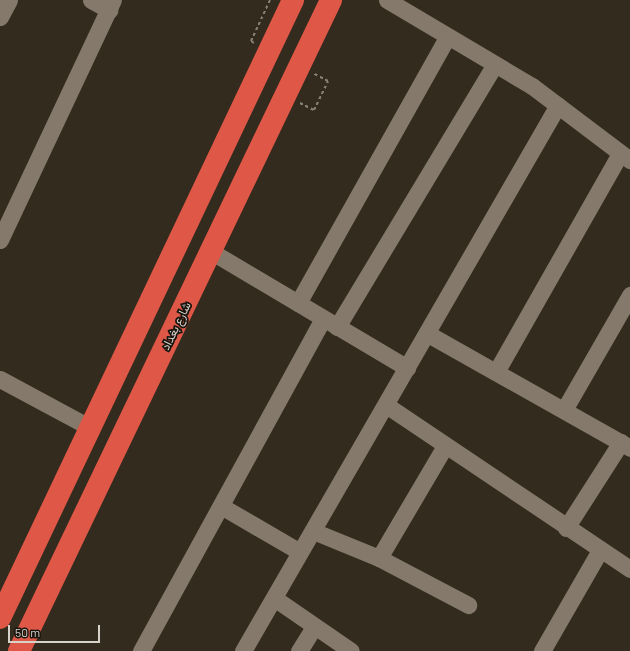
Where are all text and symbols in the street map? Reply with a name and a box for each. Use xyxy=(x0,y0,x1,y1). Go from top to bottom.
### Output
street label: شارع بغداد xyxy=(158,300,194,352)
scale bar xyxy=(10,617,102,643)
text: 50 m xyxy=(15,625,40,639)

